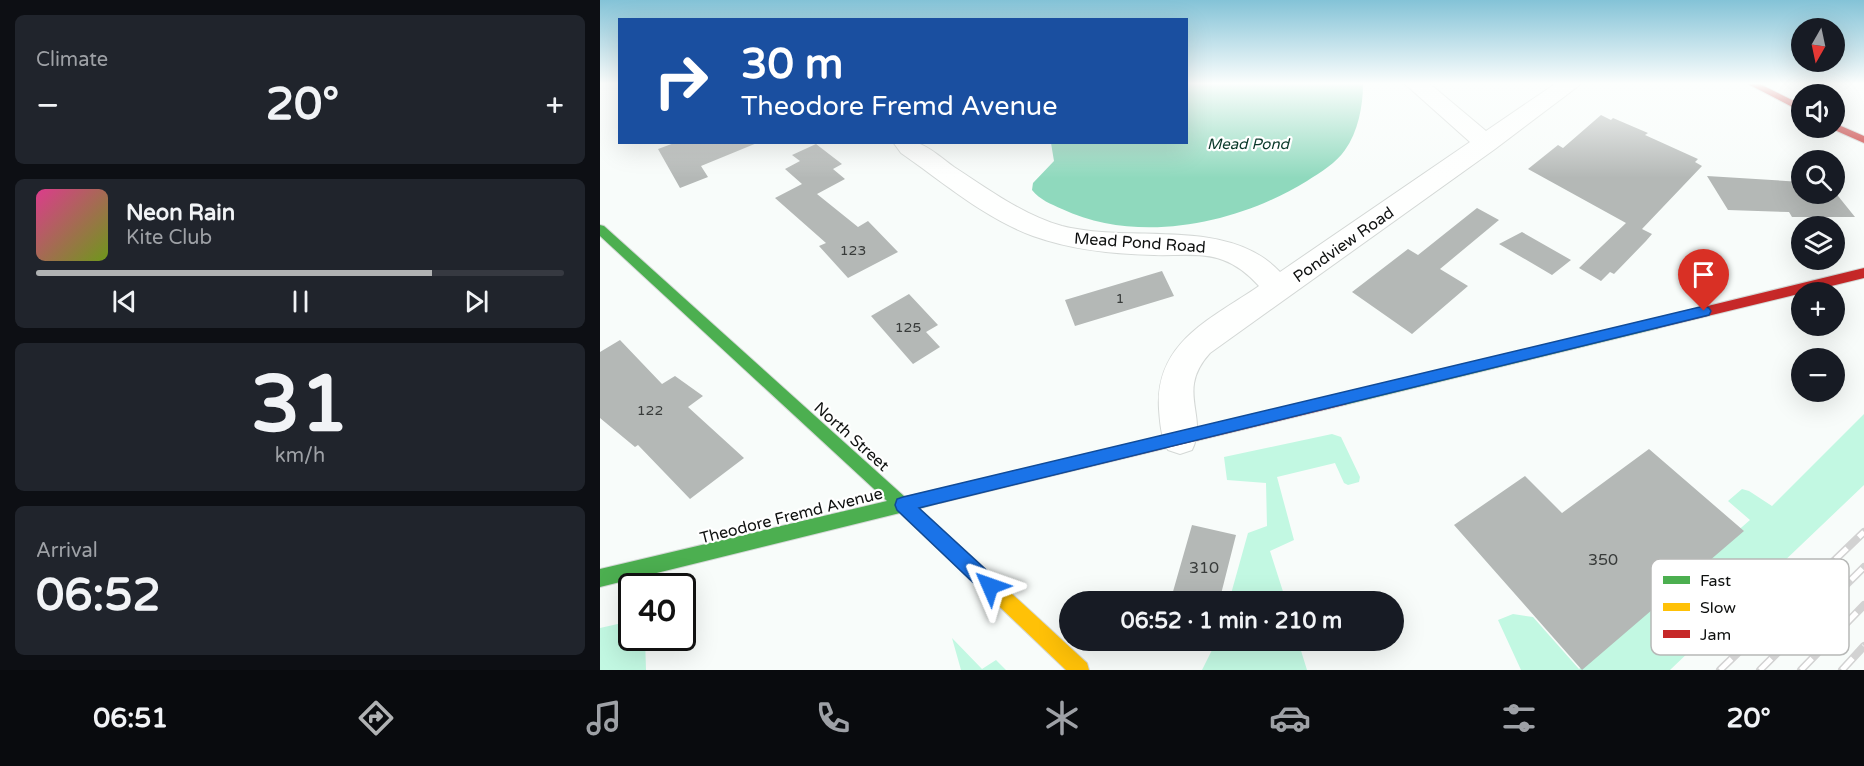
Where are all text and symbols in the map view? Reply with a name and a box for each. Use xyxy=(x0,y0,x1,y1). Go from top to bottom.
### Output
north arrow xyxy=(1791,18,1845,72)
map controls xyxy=(1791,18,1845,402)
text: 30 m xyxy=(741,39,843,90)
icon: right xyxy=(642,42,720,120)
text: Climate xyxy=(36,48,108,72)
text: 20° xyxy=(266,78,339,132)
button: sound xyxy=(1791,84,1845,138)
text: − xyxy=(36,86,60,125)
text: + xyxy=(545,86,564,125)
text: Theodore Fremd Avenue xyxy=(741,90,1058,123)
water label: Mead Pond xyxy=(1207,135,1291,153)
button: search xyxy=(1791,150,1845,204)
text: Neon Rain xyxy=(126,200,235,226)
street label: Pondview Road xyxy=(1289,203,1398,287)
button: layers xyxy=(1791,216,1845,270)
text: Kite Club xyxy=(126,226,212,250)
street label: Mead Pond Road xyxy=(1073,228,1206,258)
house number: 123 xyxy=(840,242,866,259)
pin xyxy=(1678,249,1729,311)
icon: arrive xyxy=(1687,258,1720,291)
button: + xyxy=(1791,282,1845,336)
icon: previous xyxy=(108,285,141,318)
icon: pause xyxy=(284,285,317,318)
icon: next xyxy=(460,285,493,318)
house number: 1 xyxy=(1116,290,1124,307)
house number: 125 xyxy=(895,319,921,336)
button: − xyxy=(1791,348,1845,402)
text: 31 xyxy=(251,358,349,452)
street label: North Street xyxy=(810,398,893,476)
house number: 122 xyxy=(637,402,663,419)
text: km/h xyxy=(275,444,325,468)
street label: Theodore Fremd Avenue xyxy=(698,484,885,548)
text: Arrival xyxy=(36,539,98,563)
house number: 350 xyxy=(1588,550,1618,570)
position arrow xyxy=(958,554,1022,618)
house number: 310 xyxy=(1189,558,1219,578)
legend xyxy=(1651,559,1849,655)
text: 06:52 xyxy=(36,569,161,623)
text: Fast xyxy=(1700,571,1731,591)
speed limit sign: 40 xyxy=(618,573,696,651)
text: Slow xyxy=(1700,598,1736,618)
text: 06:52 · 1 min · 210 m xyxy=(1121,608,1342,634)
text: Jam xyxy=(1700,625,1731,645)
icon: directions xyxy=(355,697,397,739)
icon: music xyxy=(583,697,625,739)
icon: phone xyxy=(812,697,854,739)
icon: climate xyxy=(1041,697,1083,739)
icon: car xyxy=(1269,697,1311,739)
icon: filters xyxy=(1498,697,1540,739)
text: 06:51 xyxy=(93,702,168,735)
text: 20° xyxy=(1727,702,1771,735)

